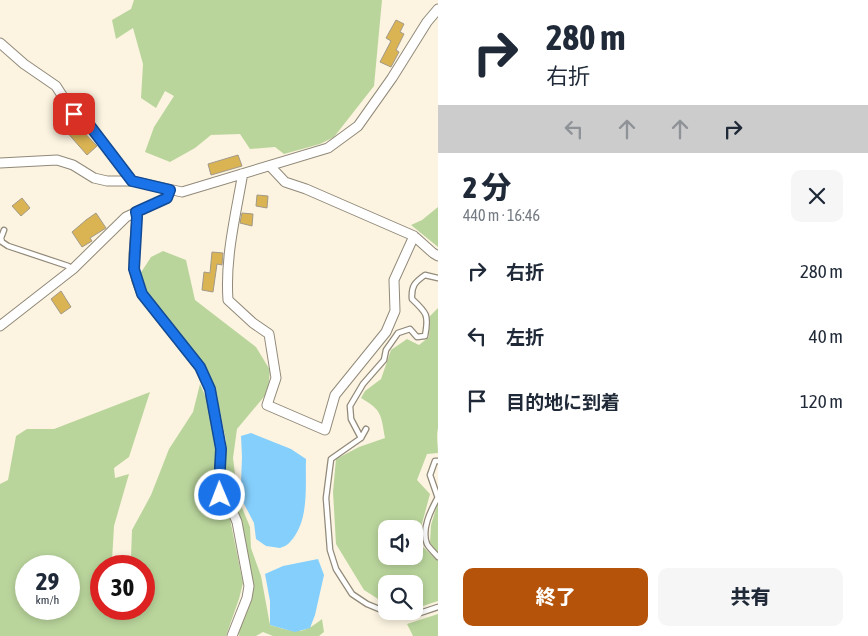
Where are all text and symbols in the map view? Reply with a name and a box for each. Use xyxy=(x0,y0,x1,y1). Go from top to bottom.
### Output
text: 280 m xyxy=(546,17,625,57)
icon: right xyxy=(463,20,528,85)
text: 右折 xyxy=(546,63,590,89)
pin xyxy=(53,93,95,135)
icon: arrive xyxy=(60,100,88,128)
icon: left xyxy=(560,115,588,143)
icon: ahead xyxy=(613,115,641,143)
icon: ahead xyxy=(666,115,694,143)
icon: right xyxy=(719,115,747,143)
text: 2 分 xyxy=(463,170,511,204)
button: close xyxy=(791,170,843,222)
text: 440 m · 16:46 xyxy=(463,206,540,224)
icon: right xyxy=(463,257,491,285)
text: 280 m xyxy=(800,260,843,282)
text: 右折 xyxy=(506,261,544,283)
icon: left xyxy=(463,322,491,350)
text: 40 m xyxy=(809,325,843,347)
text: 左折 xyxy=(506,326,544,348)
icon: arrive xyxy=(463,387,491,415)
text: 120 m xyxy=(800,390,843,412)
text: 目的地に到着 xyxy=(506,391,620,413)
position arrow xyxy=(193,468,245,520)
map controls xyxy=(378,520,423,620)
button: sound xyxy=(378,520,423,565)
speed limit sign: 30 xyxy=(90,555,155,620)
text: 29 xyxy=(36,567,59,595)
button: 終了 xyxy=(463,568,648,626)
button: 共有 xyxy=(658,568,843,626)
button: search xyxy=(378,575,423,620)
text: km/h xyxy=(36,593,59,607)

